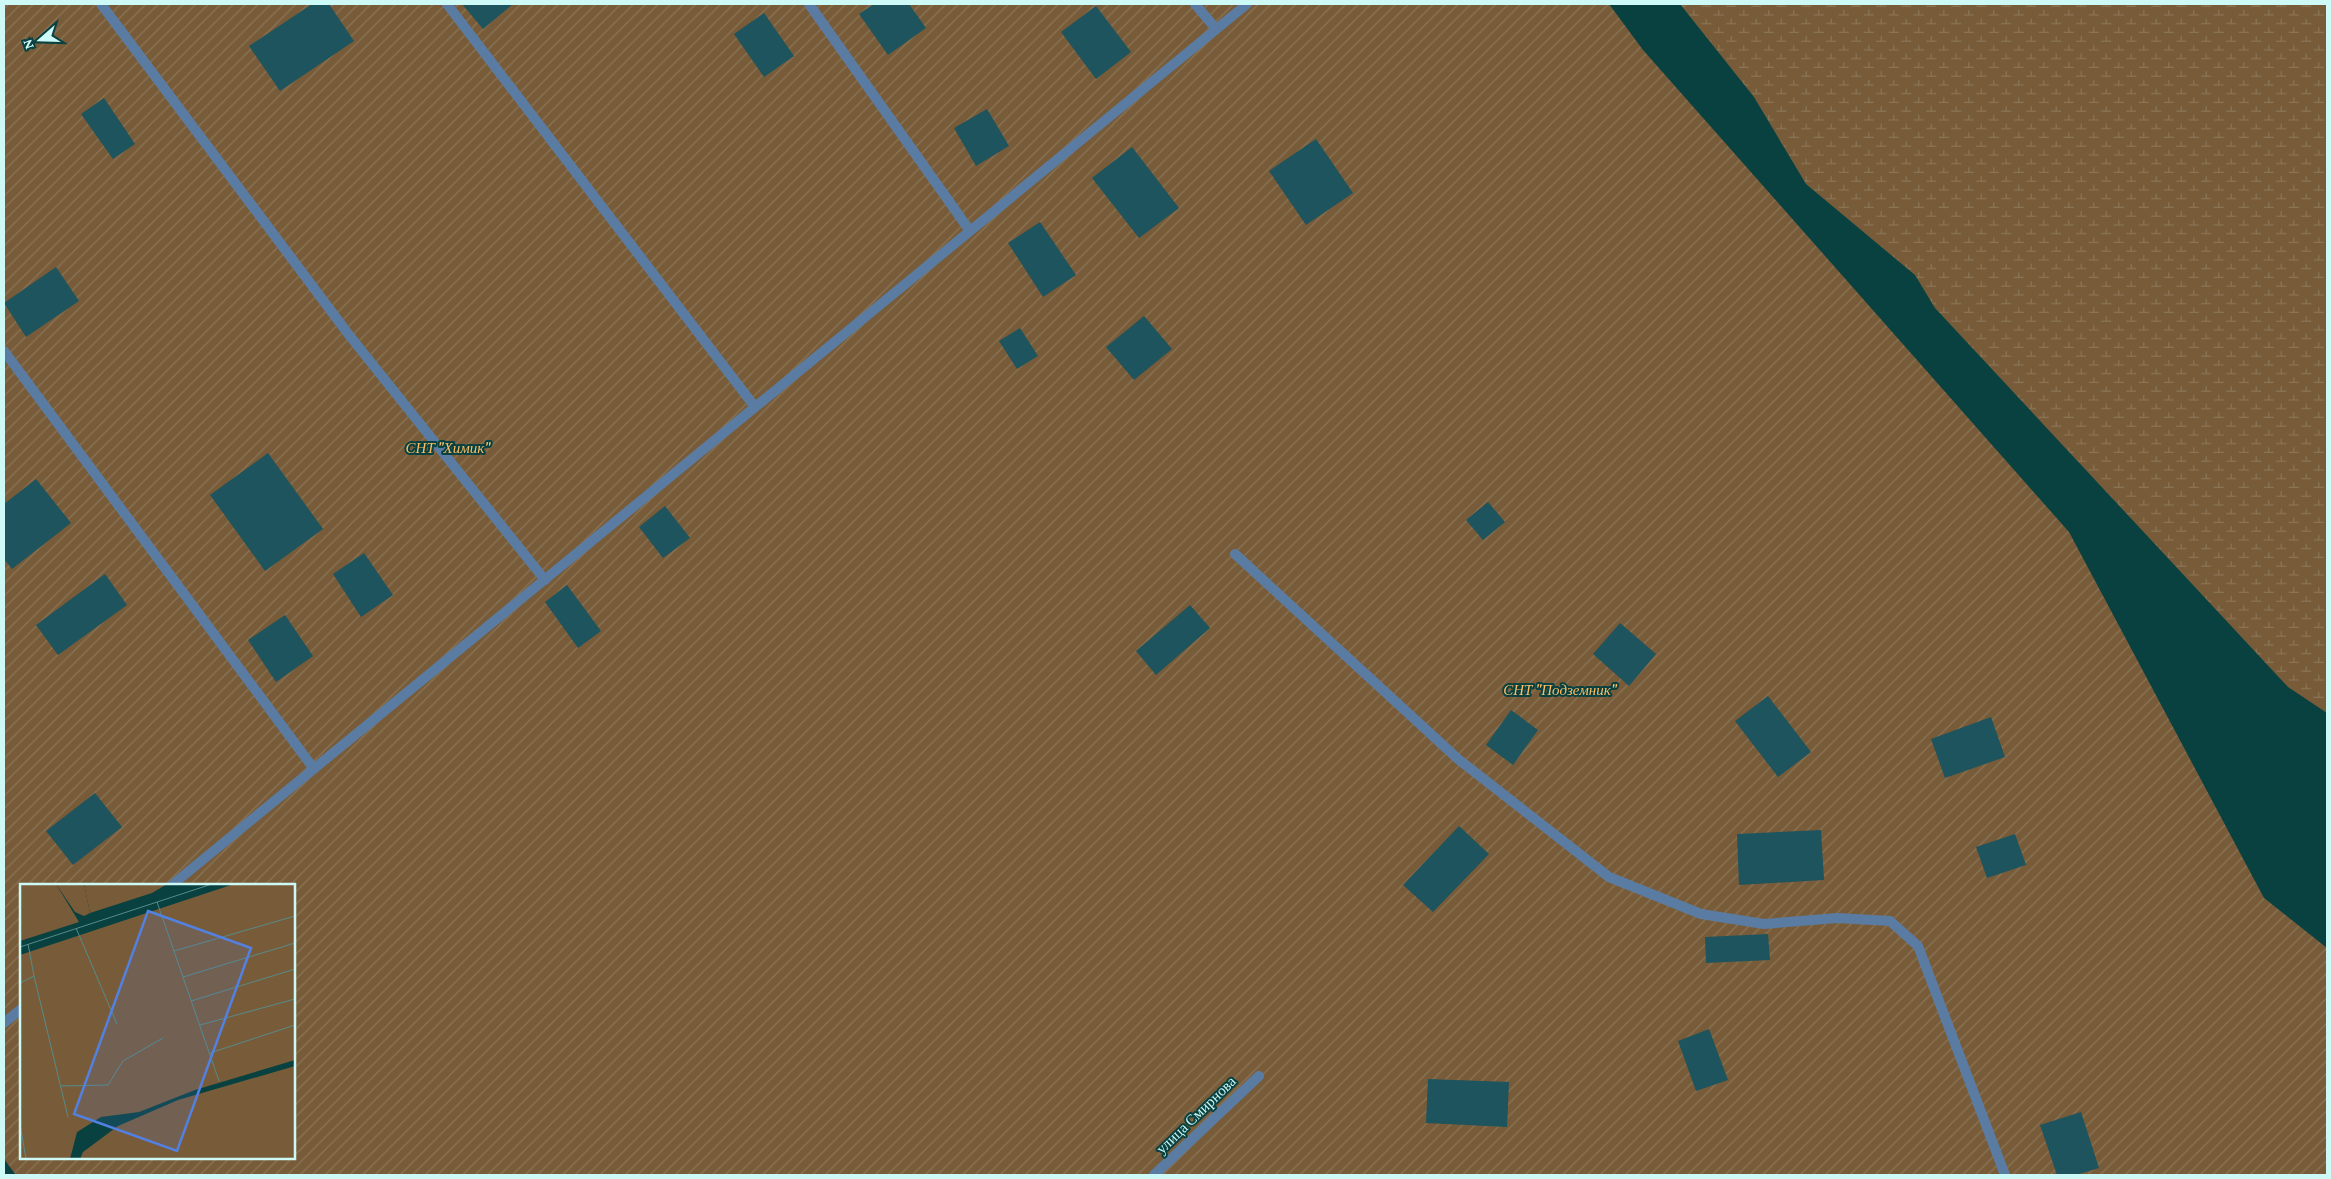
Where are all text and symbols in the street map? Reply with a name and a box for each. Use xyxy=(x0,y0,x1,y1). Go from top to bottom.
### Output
north arrow xyxy=(15,15,65,65)
text: N xyxy=(18,37,37,52)
park label: СНТ "Химик" xyxy=(406,440,491,456)
park label: СНТ "Подземник" xyxy=(1503,682,1618,698)
inset map xyxy=(20,884,295,1159)
street label: улица Смирнова xyxy=(1153,1073,1239,1157)

